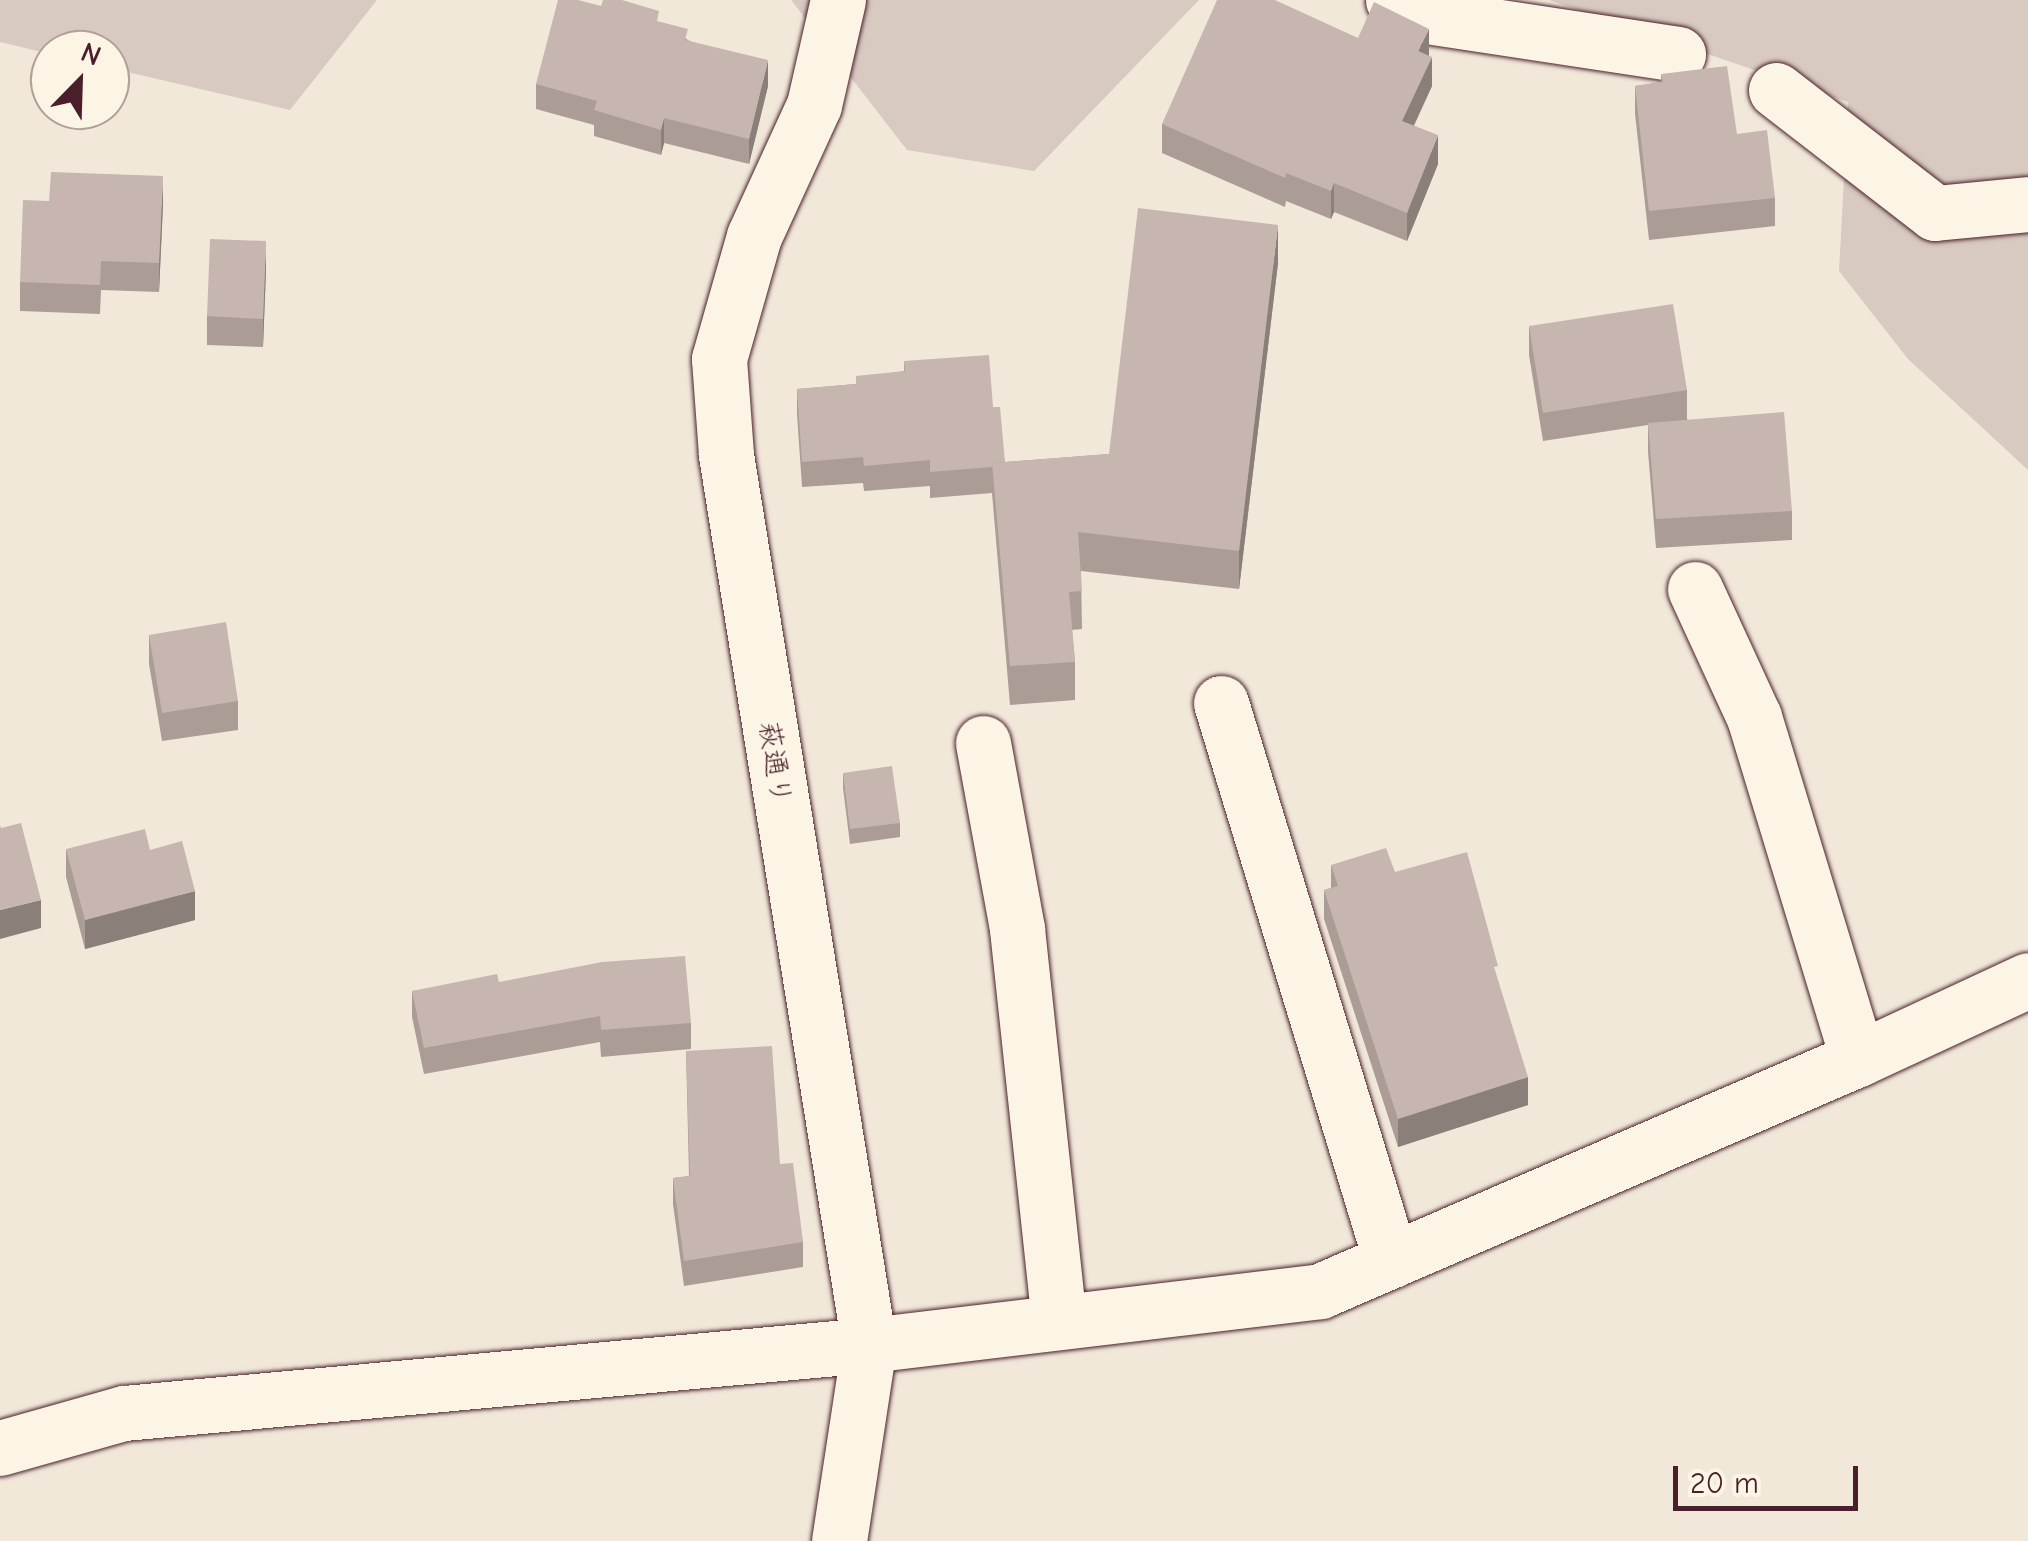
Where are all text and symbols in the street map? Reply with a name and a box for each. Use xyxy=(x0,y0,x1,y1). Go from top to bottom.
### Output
north arrow xyxy=(30,30,130,130)
text: N xyxy=(76,36,106,73)
street label: 萩通り xyxy=(752,719,798,807)
scale bar xyxy=(1678,1446,1863,1508)
text: 20 m xyxy=(1690,1466,1759,1501)

